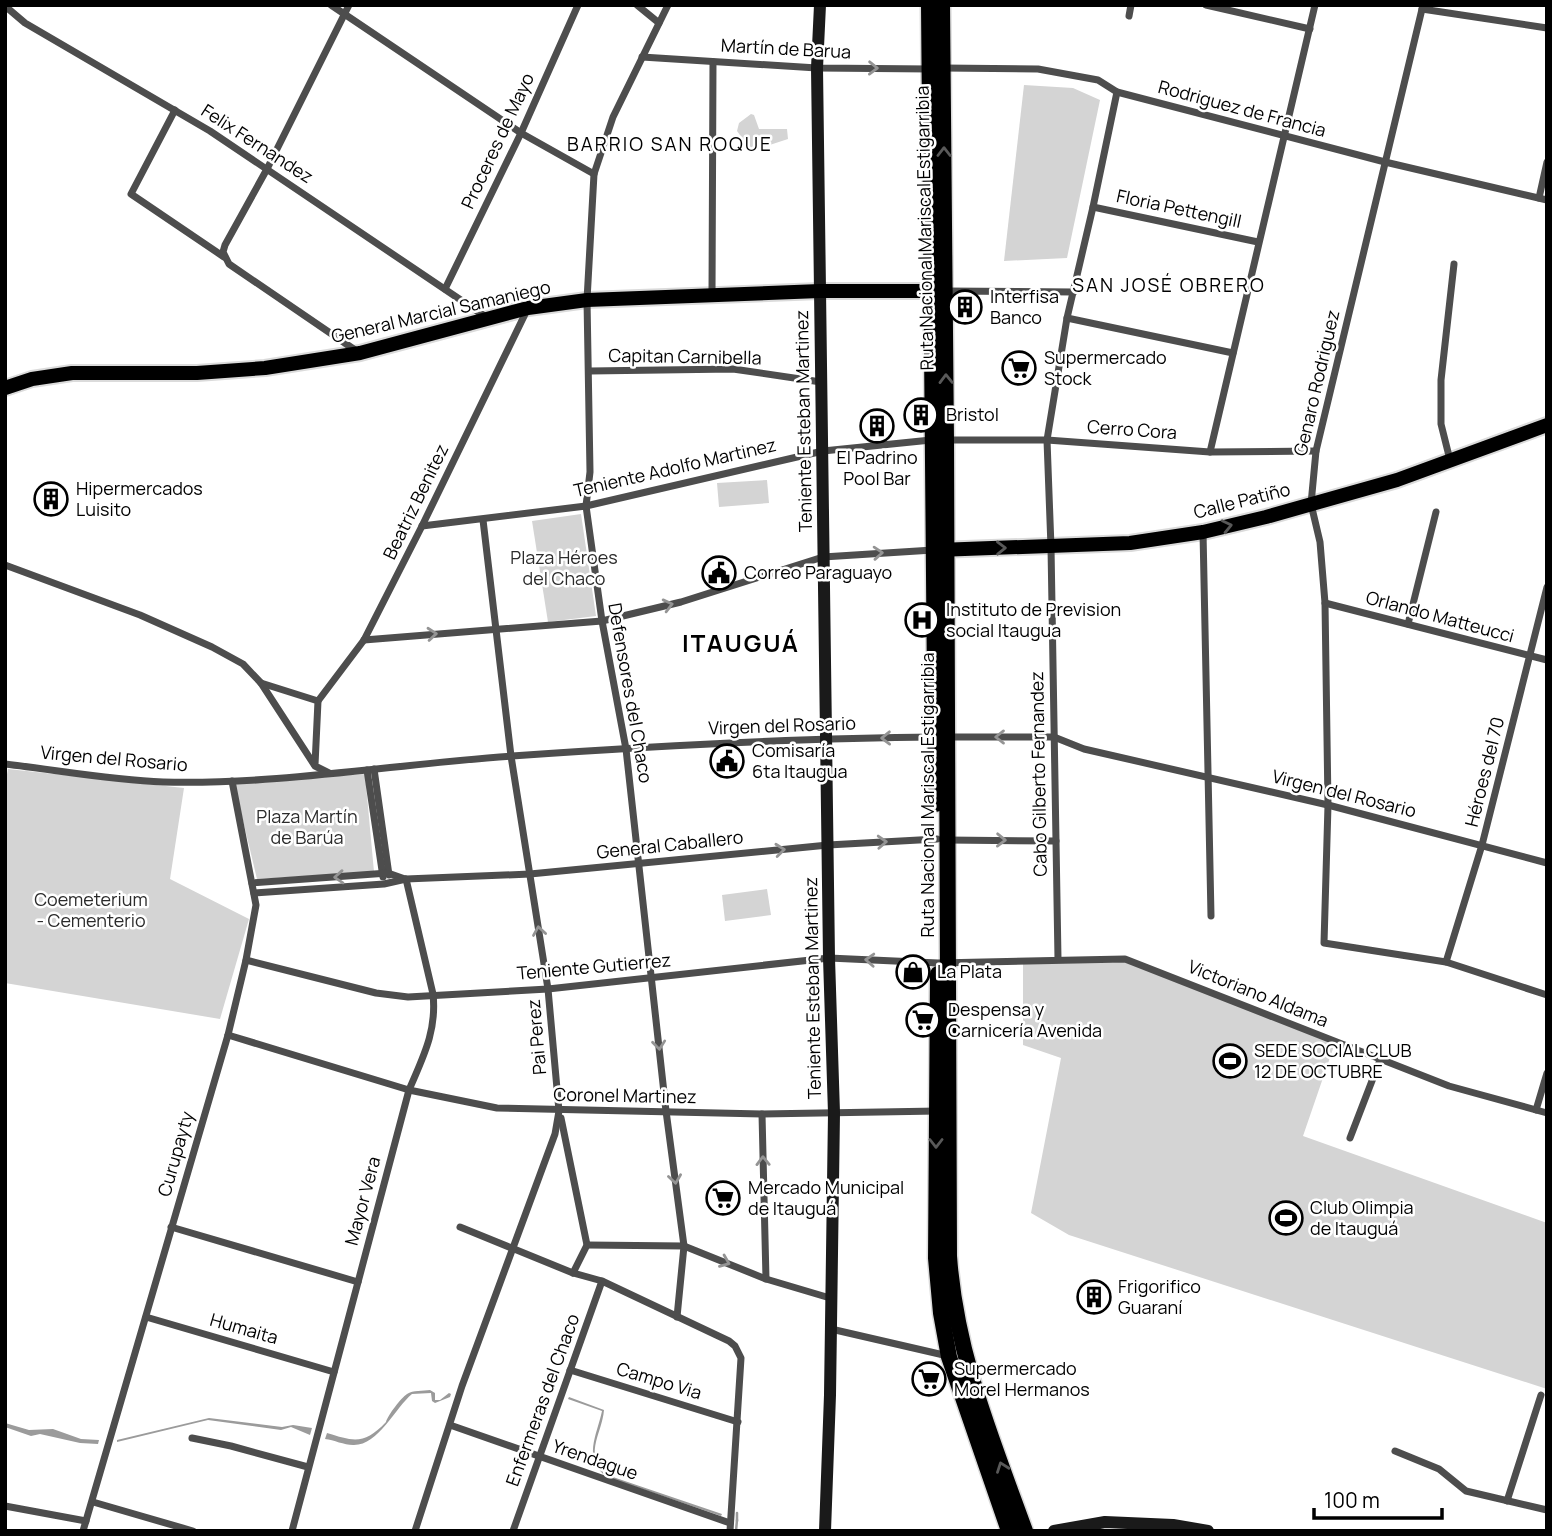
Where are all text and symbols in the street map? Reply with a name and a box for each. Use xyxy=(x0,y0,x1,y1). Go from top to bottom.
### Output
street label: Martín de Barua xyxy=(720,33,852,63)
one-way arrow xyxy=(869,60,879,76)
street label: Proceres de Mayo xyxy=(455,69,539,212)
street label: Rodriguez de Francia xyxy=(1156,74,1329,142)
street label: Ruta Nacional Mariscal Estigarribia xyxy=(910,85,938,371)
street label: Felix Fernandez xyxy=(197,98,318,188)
district label: BARRIO SAN ROQUE xyxy=(567,131,773,157)
one-way arrow xyxy=(936,146,951,157)
street label: Floria Pettengill xyxy=(1115,183,1244,233)
district label: SAN JOSÉ OBRERO xyxy=(1072,272,1266,298)
street label: General Marcial Samaniego xyxy=(329,274,553,348)
place label: Interfisa Banco xyxy=(990,284,1059,329)
building icon: Interfisa Banco xyxy=(946,288,984,326)
street label: Genaro Rodriguez xyxy=(1288,308,1344,458)
street label: Teniente Esteban Martinez xyxy=(789,310,817,532)
street label: Capitan Carnibella xyxy=(608,343,762,369)
place label: Supermercado Stock xyxy=(1044,345,1167,390)
supermarket icon: Supermercado Stock xyxy=(1000,349,1038,387)
one-way arrow xyxy=(938,374,954,384)
building icon: Bristol xyxy=(902,396,940,434)
place label: Bristol xyxy=(946,402,999,426)
building icon: El Padrino Pool Bar xyxy=(858,407,896,445)
street label: Cerro Cora xyxy=(1086,414,1178,444)
street label: Teniente Adolfo Martinez xyxy=(571,432,778,502)
street label: Beatriz Benitez xyxy=(377,440,453,563)
place label: El Padrino Pool Bar xyxy=(836,445,918,490)
place label: Hipermercados Luisito xyxy=(76,476,203,521)
street label: Calle Patiño xyxy=(1191,476,1293,524)
building icon: Hipermercados Luisito xyxy=(32,480,70,518)
one-way arrow xyxy=(1221,520,1233,534)
one-way arrow xyxy=(997,540,1007,556)
park label: Plaza Héroes del Chaco xyxy=(510,545,618,590)
one-way arrow xyxy=(873,546,884,561)
public building icon: Correo Paraguayo xyxy=(700,554,738,592)
place label: Correo Paraguayo xyxy=(744,560,892,584)
street label: Orlando Matteucci xyxy=(1363,585,1517,647)
place label: Instituto de Prevision social Itaugua xyxy=(946,597,1121,642)
one-way arrow xyxy=(662,599,674,613)
street label: Defensores del Chaco xyxy=(603,601,659,785)
hospital icon: Instituto de Prevision social Itaugua xyxy=(903,601,941,639)
district label: ITAUGUÁ xyxy=(682,626,800,659)
one-way arrow xyxy=(426,627,437,642)
street label: Ruta Nacional Mariscal Estigarribia xyxy=(915,653,939,938)
street label: Cabo Gilberto Fernandez xyxy=(1024,671,1052,877)
street label: Virgen del Rosario xyxy=(708,710,856,740)
street label: Héroes del 70 xyxy=(1459,714,1509,829)
one-way arrow xyxy=(994,729,1005,745)
one-way arrow xyxy=(881,730,891,746)
place label: Comisaría 6ta Itaugua xyxy=(752,738,847,783)
street label: Virgen del Rosario xyxy=(39,740,189,776)
public building icon: Comisaría 6ta Itaugua xyxy=(708,742,746,780)
street label: Virgen del Rosario xyxy=(1270,764,1419,823)
park label: Plaza Martín de Barúa xyxy=(256,804,358,849)
street label: General Caballero xyxy=(595,824,744,864)
one-way arrow xyxy=(996,832,1007,848)
one-way arrow xyxy=(877,835,888,850)
one-way arrow xyxy=(775,843,786,858)
one-way arrow xyxy=(333,869,344,884)
street label: Teniente Esteban Martinez xyxy=(798,877,826,1099)
park label: Coemeterium - Cementerio xyxy=(34,887,148,932)
one-way arrow xyxy=(532,925,547,937)
street label: Teniente Gutierrez xyxy=(516,947,672,985)
one-way arrow xyxy=(864,953,875,968)
shop icon: La Plata xyxy=(894,953,932,991)
street label: Victoriano Aldama xyxy=(1185,954,1332,1032)
place label: La Plata xyxy=(937,959,1002,983)
place label: Despensa y Carnicería Avenida xyxy=(948,997,1102,1042)
street label: Pai Perez xyxy=(521,998,551,1076)
supermarket icon: Despensa y Carnicería Avenida xyxy=(904,1001,942,1039)
place label: SEDE SOCIAL CLUB 12 DE OCTUBRE xyxy=(1254,1038,1412,1083)
one-way arrow xyxy=(651,1039,666,1050)
sports icon: SEDE SOCIAL CLUB 12 DE OCTUBRE xyxy=(1211,1042,1249,1080)
street label: Coronel Martinez xyxy=(553,1082,697,1108)
street label: Curupayty xyxy=(151,1108,199,1199)
one-way arrow xyxy=(928,1138,943,1149)
street label: Mayor Vera xyxy=(339,1154,385,1248)
one-way arrow xyxy=(756,1156,771,1167)
one-way arrow xyxy=(668,1173,683,1185)
place label: Mercado Municipal de Itauguá xyxy=(748,1175,904,1220)
supermarket icon: Mercado Municipal de Itauguá xyxy=(704,1179,742,1217)
place label: Club Olimpia de Itauguá xyxy=(1310,1195,1414,1240)
sports icon: Club Olimpia de Itauguá xyxy=(1267,1199,1305,1237)
one-way arrow xyxy=(719,1254,731,1268)
place label: Frigorifico Guaraní xyxy=(1118,1274,1201,1319)
building icon: Frigorifico Guaraní xyxy=(1075,1278,1113,1316)
street label: Humaita xyxy=(207,1307,281,1349)
street label: Enfermeras del Chaco xyxy=(500,1310,584,1489)
street label: Campo Via xyxy=(614,1356,705,1404)
place label: Supermercado Morel Hermanos xyxy=(954,1356,1090,1401)
supermarket icon: Supermercado Morel Hermanos xyxy=(910,1360,948,1398)
street label: Yrendague xyxy=(549,1433,641,1485)
one-way arrow xyxy=(996,1461,1010,1473)
scale bar xyxy=(1314,1476,1442,1520)
text: 100 m xyxy=(1324,1486,1380,1514)

